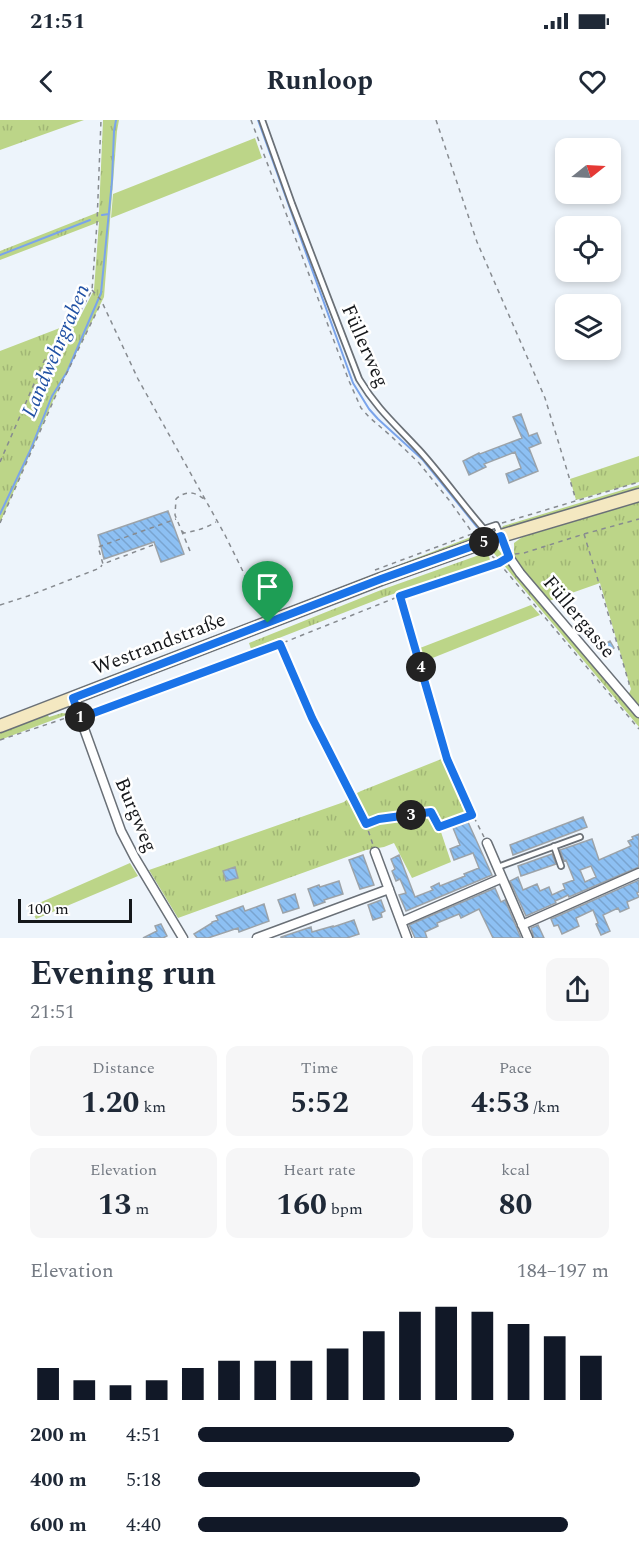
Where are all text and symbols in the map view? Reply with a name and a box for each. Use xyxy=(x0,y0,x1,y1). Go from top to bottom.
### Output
text: 21:51 xyxy=(30,5,85,38)
text: Runloop xyxy=(266,60,373,102)
icon: back xyxy=(30,65,63,98)
icon: heart xyxy=(576,65,609,98)
north arrow xyxy=(555,138,621,204)
map controls xyxy=(555,138,621,360)
button: locate xyxy=(555,216,621,282)
water label: Landwehrgraben xyxy=(13,279,99,423)
button: layers xyxy=(555,294,621,360)
street label: Füllerweg xyxy=(333,300,397,392)
pin: 5 xyxy=(469,527,499,557)
text: 5 xyxy=(480,530,488,554)
pin xyxy=(242,561,293,623)
street label: Füllergasse xyxy=(535,569,623,665)
icon: arrive xyxy=(251,570,284,603)
street label: Westrandstraße xyxy=(88,605,230,683)
pin: 4 xyxy=(406,652,436,682)
text: 4 xyxy=(417,655,425,679)
pin: 1 xyxy=(65,702,95,732)
text: 1 xyxy=(76,705,84,729)
street label: Burgweg xyxy=(107,773,165,857)
pin: 3 xyxy=(396,800,426,830)
text: 3 xyxy=(407,803,415,827)
scale bar xyxy=(18,896,132,923)
text: 100 m xyxy=(27,897,69,921)
text: Evening run xyxy=(30,949,216,999)
button: share xyxy=(546,958,609,1021)
text: 21:51 xyxy=(30,997,75,1027)
text: Distance xyxy=(92,1056,155,1080)
text: Time xyxy=(301,1056,338,1080)
text: Pace xyxy=(499,1056,532,1080)
text: 1.20 xyxy=(81,1080,139,1126)
text: 5:52 xyxy=(290,1080,349,1126)
text: 4:53 xyxy=(471,1080,529,1126)
text: km xyxy=(139,1095,166,1119)
text: /km xyxy=(529,1095,560,1119)
text: Elevation xyxy=(90,1158,157,1182)
text: Heart rate xyxy=(283,1158,356,1182)
text: kcal xyxy=(501,1158,530,1182)
text: 13 xyxy=(98,1182,131,1228)
text: 160 xyxy=(276,1182,327,1228)
text: 80 xyxy=(499,1182,532,1228)
text: m xyxy=(131,1197,149,1221)
text: bpm xyxy=(327,1197,363,1221)
text: Elevation xyxy=(30,1256,114,1286)
text: 184–197 m xyxy=(517,1256,609,1286)
text: 200 m xyxy=(30,1420,87,1450)
text: 4:51 xyxy=(126,1420,161,1450)
text: 400 m xyxy=(30,1465,87,1495)
text: 5:18 xyxy=(126,1465,161,1495)
text: 600 m xyxy=(30,1510,87,1540)
text: 4:40 xyxy=(126,1510,161,1540)

